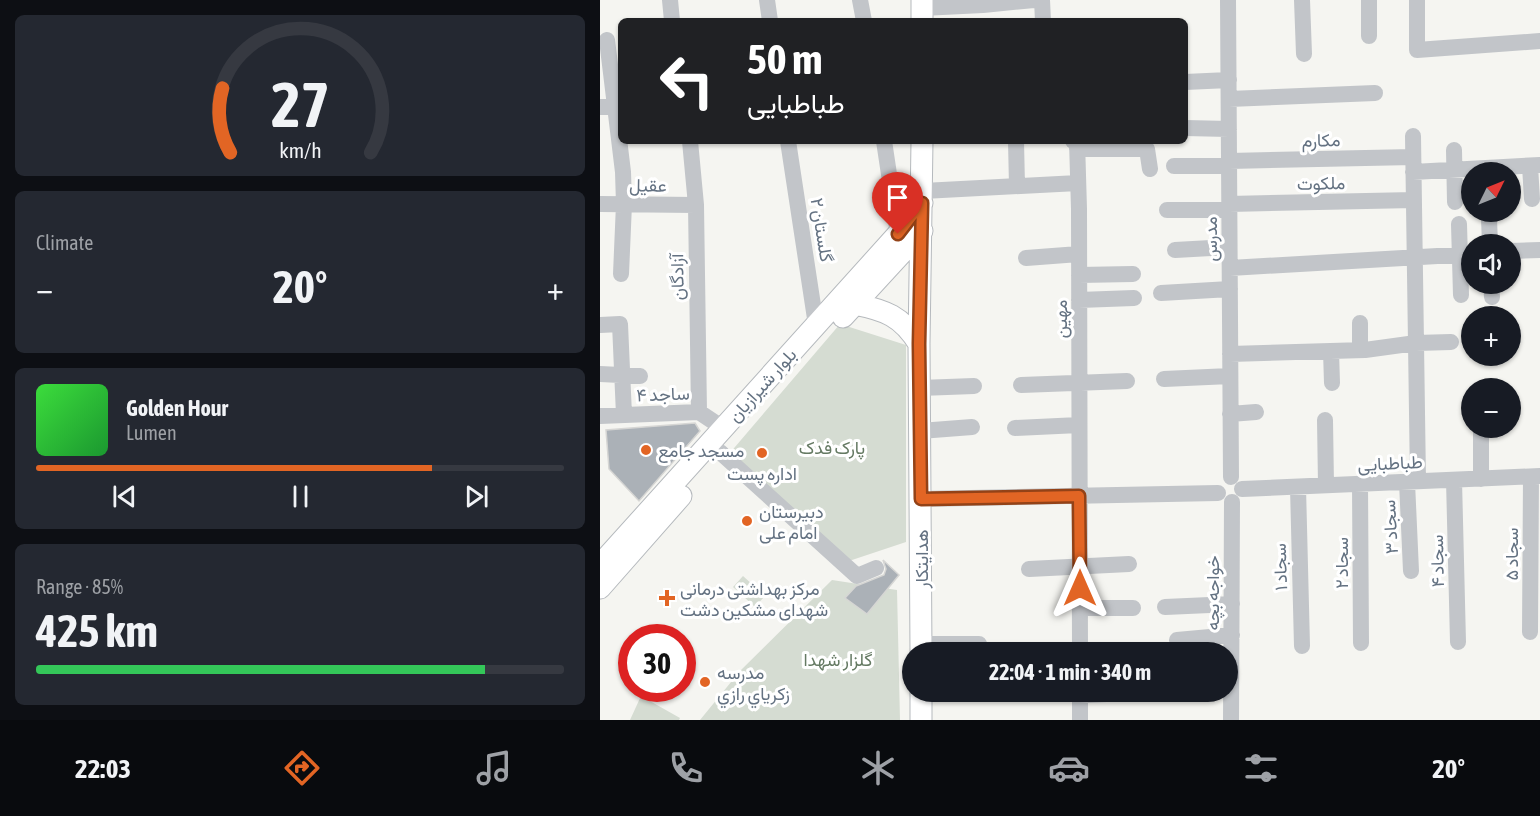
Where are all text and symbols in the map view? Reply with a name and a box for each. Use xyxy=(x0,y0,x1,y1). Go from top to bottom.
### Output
text: 50 m xyxy=(747,35,822,83)
icon: left xyxy=(648,42,726,120)
text: 27 xyxy=(271,69,329,140)
text: طباطبایی xyxy=(747,88,845,119)
street label: مکارم xyxy=(1301,129,1341,153)
text: km/h xyxy=(279,138,321,163)
north arrow xyxy=(1461,162,1521,222)
map controls xyxy=(1461,162,1521,438)
pin xyxy=(872,172,923,234)
street label: ملکوت xyxy=(1297,172,1345,195)
street label: عقیل xyxy=(629,174,667,197)
icon: arrive xyxy=(881,181,914,214)
street label: گلستان ۲ xyxy=(807,196,837,264)
street label: مدرس xyxy=(1200,216,1222,262)
text: Climate xyxy=(36,231,93,254)
button: sound xyxy=(1461,234,1521,294)
street label: آزادگان xyxy=(666,252,689,300)
text: 20° xyxy=(273,261,327,313)
text: − xyxy=(36,269,53,307)
text: + xyxy=(547,269,564,307)
street label: مهین xyxy=(1050,300,1072,338)
button: + xyxy=(1461,306,1521,366)
street label: بلوار شیرازیان xyxy=(724,344,801,427)
button: − xyxy=(1461,378,1521,438)
street label: ساجد ۴ xyxy=(636,383,690,405)
text: Golden Hour xyxy=(126,395,228,421)
text: Lumen xyxy=(126,421,177,444)
park label: پارک فدک xyxy=(799,437,865,460)
place label: مسجد جامع xyxy=(658,440,744,463)
marker: مسجد جامع xyxy=(639,443,653,457)
marker: اداره پست xyxy=(755,446,769,460)
street label: طباطبایی xyxy=(1357,451,1423,476)
place label: اداره پست xyxy=(727,463,797,486)
icon: previous xyxy=(108,480,141,513)
icon: pause xyxy=(284,480,317,513)
icon: next xyxy=(460,480,493,513)
street label: سجاد ۳ xyxy=(1378,499,1402,555)
place label: دبیرستان امام علی xyxy=(759,501,824,545)
marker: دبیرستان امام علی xyxy=(740,514,754,528)
street label: سجاد ۵ xyxy=(1501,528,1522,580)
street label: هدایتکار xyxy=(911,530,933,589)
street label: سجاد ۴ xyxy=(1426,535,1448,587)
street label: سجاد ۲ xyxy=(1331,537,1352,589)
street label: سجاد ۱ xyxy=(1269,543,1291,591)
street label: خواجه بچه xyxy=(1202,555,1225,631)
position arrow xyxy=(1048,556,1112,620)
text: Range · 85% xyxy=(36,575,123,598)
place label: مرکز بهداشتی درمانی شهدای مشکین دشت xyxy=(680,578,828,621)
marker: مرکز بهداشتی درمانی شهدای مشکین دشت xyxy=(658,589,676,607)
text: 425 km xyxy=(36,605,158,657)
speed limit sign: 30 xyxy=(618,624,696,702)
park label: گلزار شهدا xyxy=(803,649,873,671)
text: 22:04 · 1 min · 340 m xyxy=(989,659,1151,685)
place label: مدرسه زكرياي رازي xyxy=(717,662,790,709)
marker: مدرسه زكرياي رازي xyxy=(698,675,712,689)
icon: directions xyxy=(281,747,323,789)
icon: music xyxy=(473,747,515,789)
icon: phone xyxy=(665,747,707,789)
icon: climate xyxy=(857,747,899,789)
icon: car xyxy=(1048,747,1090,789)
icon: filters xyxy=(1240,747,1282,789)
text: 22:03 xyxy=(75,753,131,784)
text: 20° xyxy=(1432,753,1465,784)

